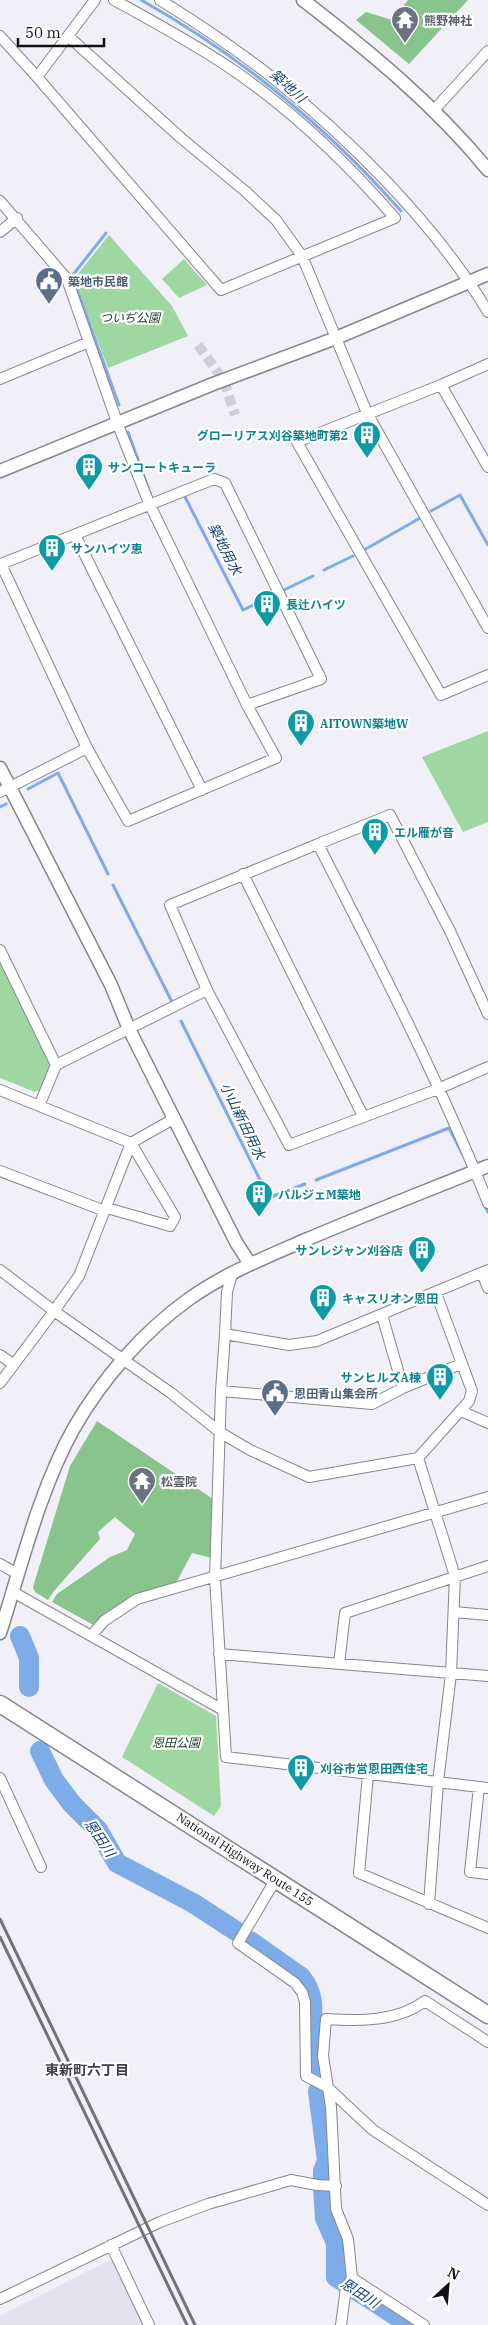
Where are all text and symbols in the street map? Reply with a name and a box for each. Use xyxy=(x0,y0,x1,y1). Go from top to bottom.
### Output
temple icon: 熊野神社 xyxy=(390,5,420,44)
place label: 熊野神社 xyxy=(424,13,472,28)
scale bar xyxy=(18,15,104,47)
text: 50 m xyxy=(25,23,61,42)
water label: 築地川 xyxy=(266,65,311,108)
public building icon: 築地市民館 xyxy=(34,266,64,305)
place label: 築地市民館 xyxy=(68,274,128,289)
park label: ついぢ公園 xyxy=(100,310,162,325)
building icon: グローリアス刈谷築地町第2 xyxy=(352,420,382,459)
place label: グローリアス刈谷築地町第2 xyxy=(197,428,348,443)
building icon: サンコートキューラ xyxy=(74,452,104,491)
place label: サンコートキューラ xyxy=(108,460,216,475)
water label: 築地用水 xyxy=(204,520,247,580)
building icon: サンハイツ恵 xyxy=(37,533,67,572)
place label: サンハイツ恵 xyxy=(71,541,143,556)
building icon: 長辻ハイツ xyxy=(252,589,282,628)
place label: 長辻ハイツ xyxy=(286,597,346,612)
building icon: AITOWN築地W xyxy=(286,708,316,747)
place label: AITOWN築地W xyxy=(320,716,409,731)
building icon: エル雁が音 xyxy=(360,817,390,856)
place label: エル雁が音 xyxy=(394,825,454,840)
water label: 小山新田用水 xyxy=(216,1079,270,1164)
building icon: パルジェM築地 xyxy=(244,1179,274,1218)
place label: パルジェM築地 xyxy=(278,1187,361,1202)
building icon: サンレジャン刈谷店 xyxy=(407,1235,437,1274)
place label: サンレジャン刈谷店 xyxy=(296,1243,403,1258)
building icon: キャスリオン恩田 xyxy=(308,1283,338,1322)
place label: キャスリオン恩田 xyxy=(342,1291,438,1306)
building icon: サンヒルズA棟 xyxy=(425,1362,455,1401)
place label: サンヒルズA棟 xyxy=(341,1370,421,1385)
public building icon: 恩田青山集会所 xyxy=(260,1378,290,1417)
place label: 恩田青山集会所 xyxy=(294,1386,378,1401)
temple icon: 松雲院 xyxy=(127,1466,157,1505)
place label: 松雲院 xyxy=(161,1474,197,1489)
park label: 恩田公園 xyxy=(152,1735,202,1750)
building icon: 刈谷市営恩田西住宅 xyxy=(286,1753,316,1792)
place label: 刈谷市営恩田西住宅 xyxy=(320,1761,428,1776)
street label: National Highway Route 155 xyxy=(174,1809,316,1909)
water label: 恩田川 xyxy=(81,1816,120,1862)
district label: 東新町六丁目 xyxy=(45,2061,129,2079)
north arrow xyxy=(423,2260,473,2310)
text: N xyxy=(445,2263,463,2284)
water label: 恩田川 xyxy=(337,2274,384,2313)

